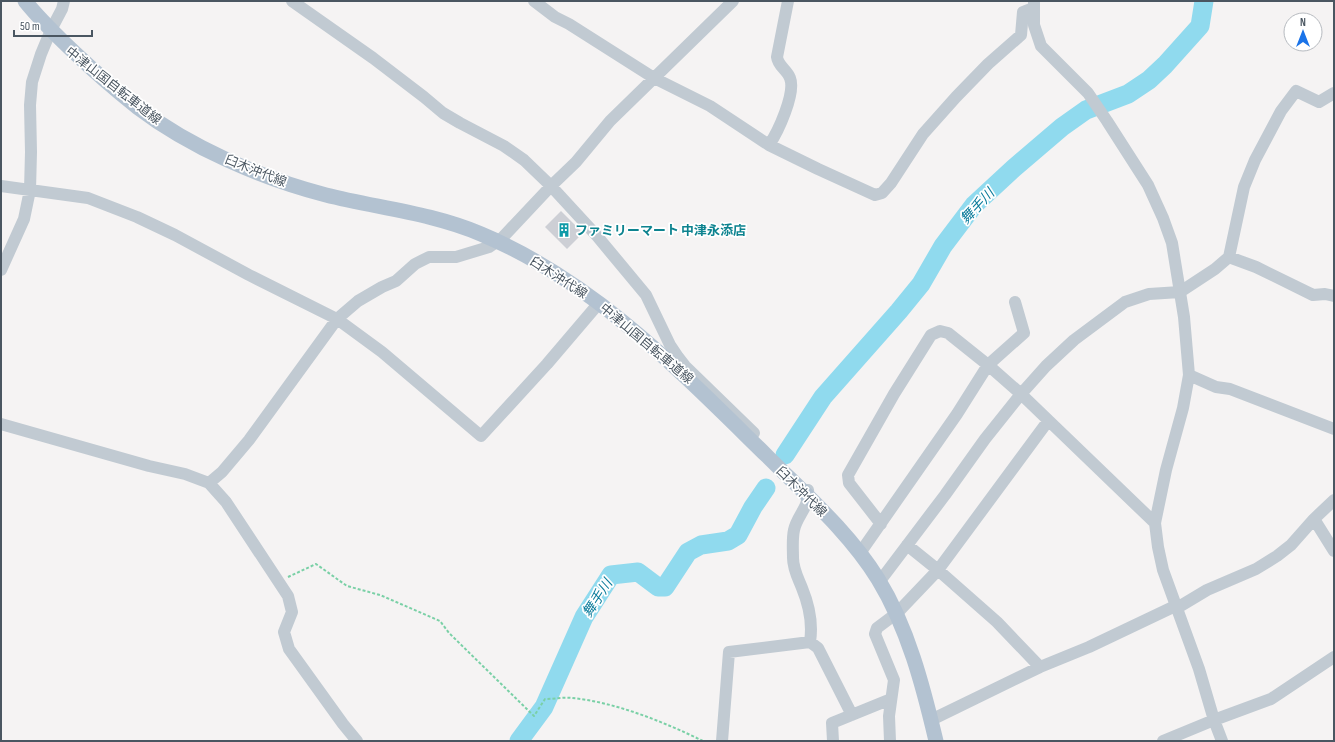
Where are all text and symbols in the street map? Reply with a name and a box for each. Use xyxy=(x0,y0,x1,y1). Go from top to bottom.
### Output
scale bar xyxy=(14,12,92,38)
north arrow xyxy=(1283,12,1323,52)
text: N xyxy=(1300,16,1306,29)
text: 50 m xyxy=(20,19,40,34)
street label: 中津山国自転車道線 xyxy=(62,43,164,128)
street label: 臼木沖代線 xyxy=(222,151,289,191)
water label: 舞手川 xyxy=(957,184,999,227)
building icon: ファミリーマート 中津永添店 xyxy=(556,222,572,238)
place label: ファミリーマート 中津永添店 xyxy=(575,223,746,239)
street label: 臼木沖代線 xyxy=(527,253,590,302)
street label: 中津山国自転車道線 xyxy=(596,300,696,388)
street label: 臼木沖代線 xyxy=(773,463,830,520)
water label: 舞手川 xyxy=(579,574,617,621)

